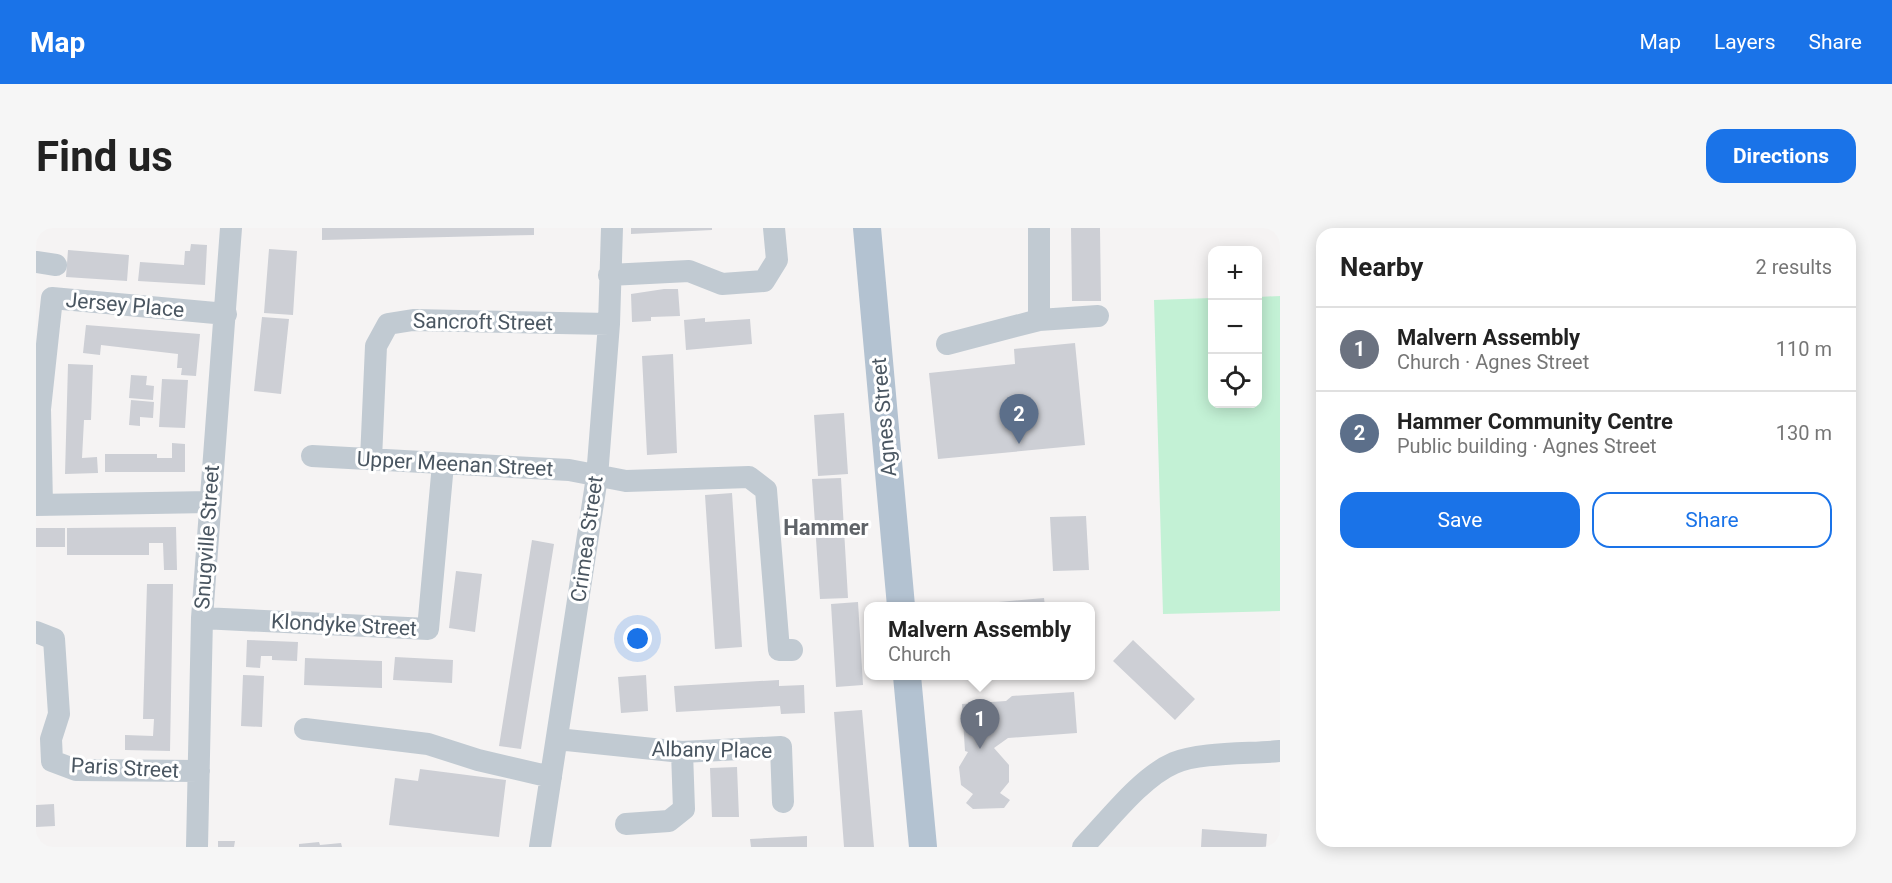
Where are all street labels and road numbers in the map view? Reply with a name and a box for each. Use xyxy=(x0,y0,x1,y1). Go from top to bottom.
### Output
street label: Jersey Place xyxy=(65,288,185,322)
street label: Sancroft Street xyxy=(413,309,553,335)
street label: Agnes Street xyxy=(867,356,901,478)
street label: Upper Meenan Street xyxy=(356,447,554,481)
street label: Snugville Street xyxy=(190,464,224,610)
street label: Crimea Street xyxy=(566,474,608,604)
street label: Klondyke Street xyxy=(271,609,418,641)
street label: Albany Place xyxy=(651,737,773,763)
street label: Paris Street xyxy=(70,753,180,783)

